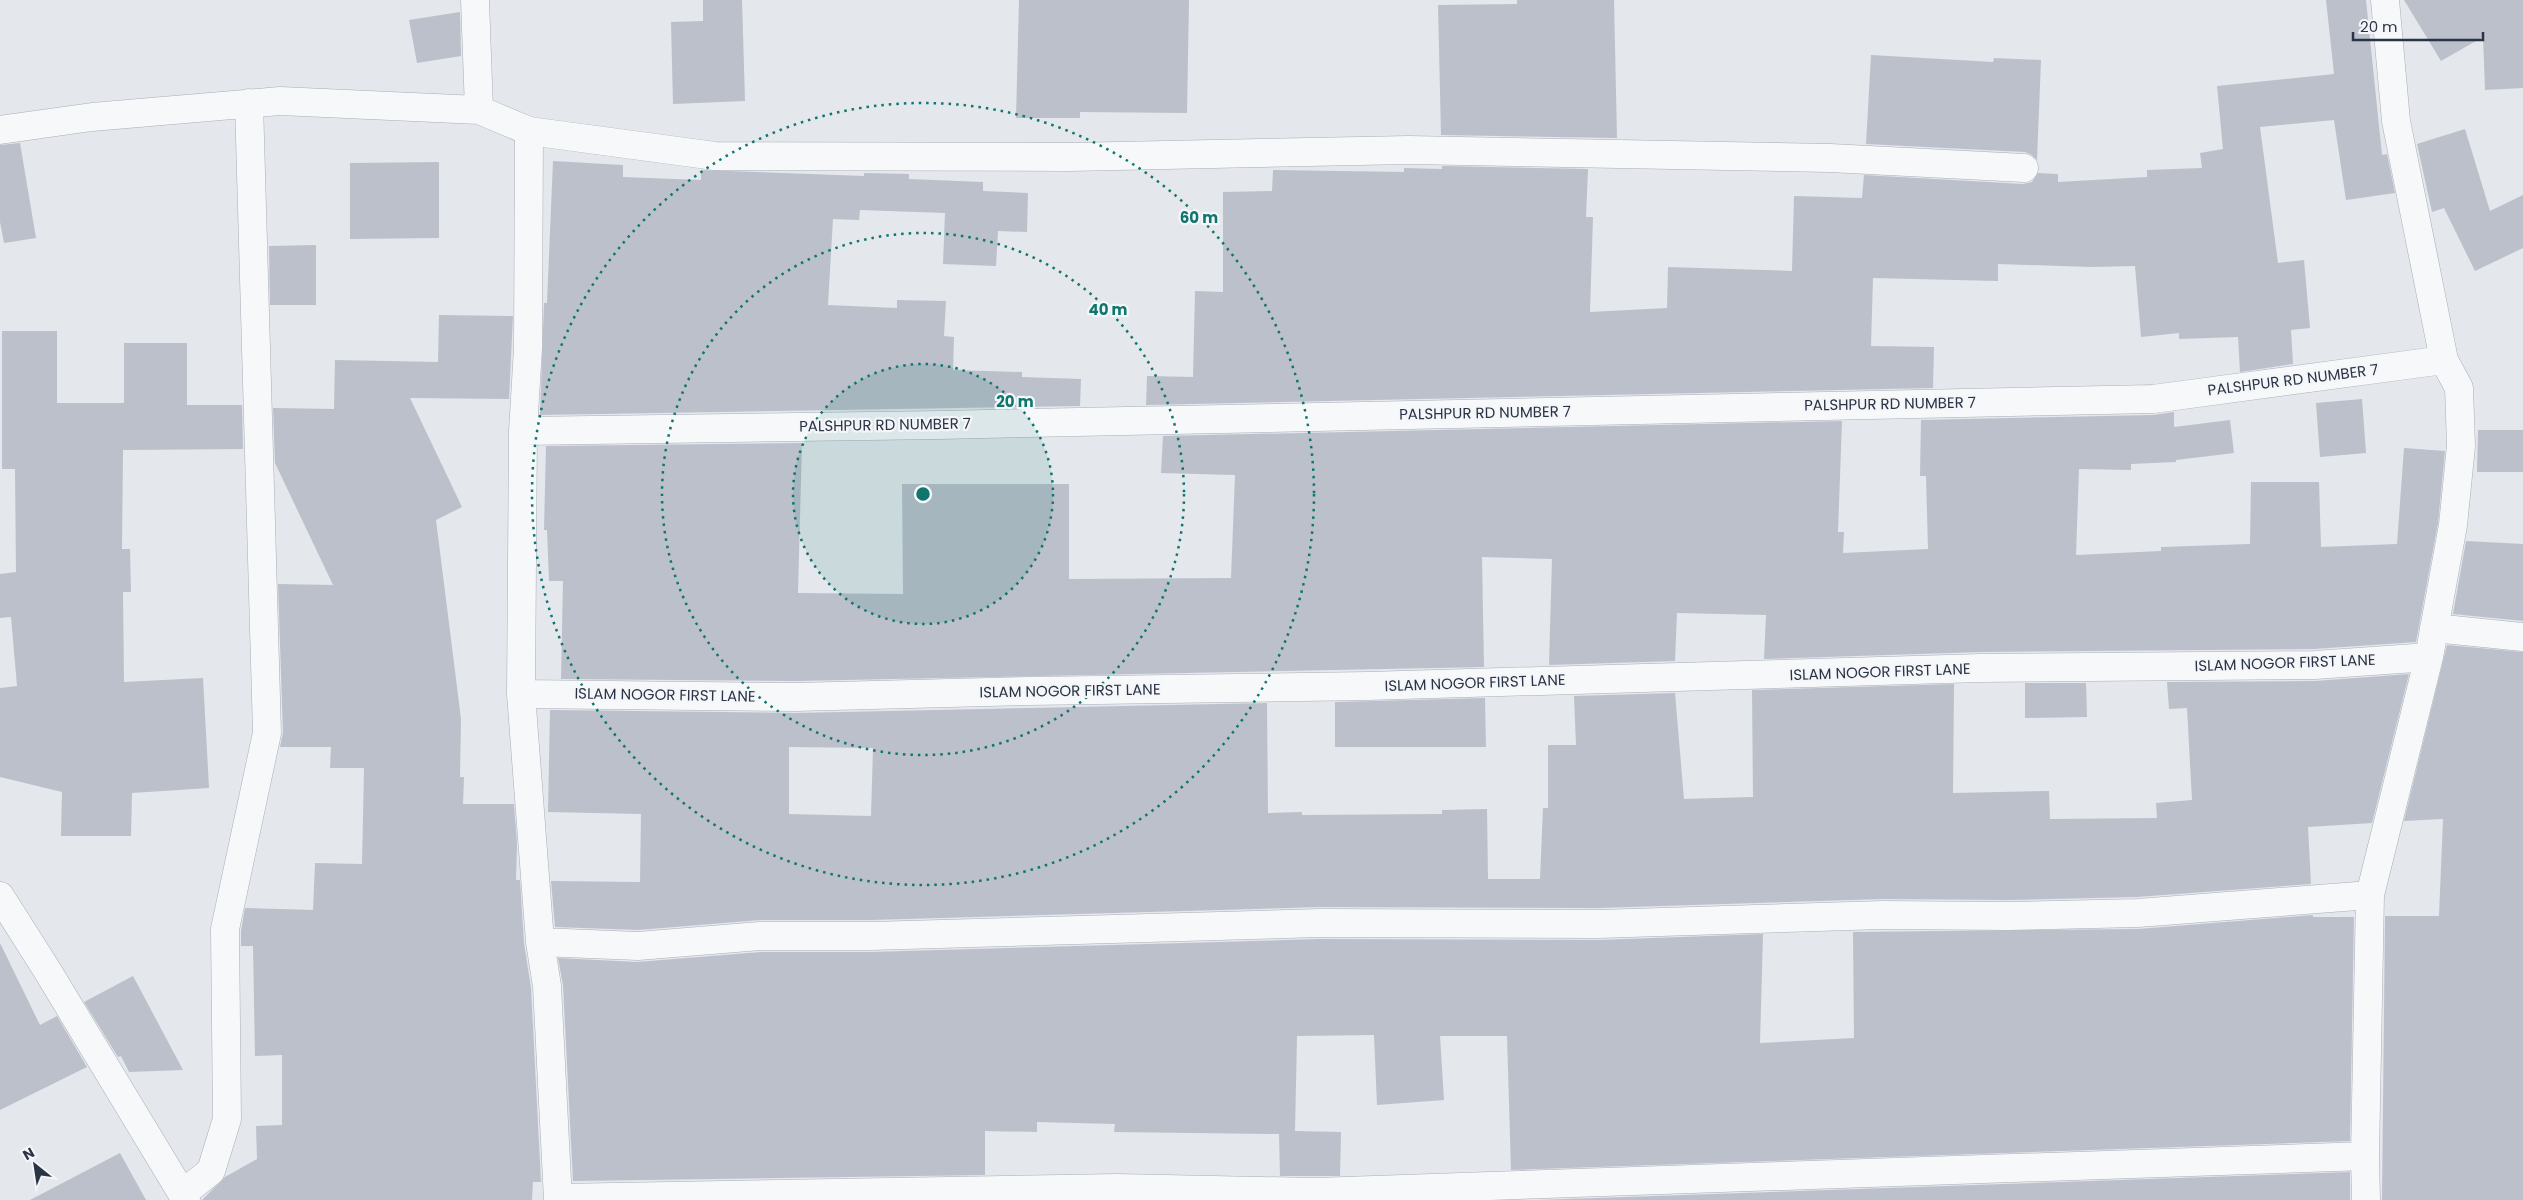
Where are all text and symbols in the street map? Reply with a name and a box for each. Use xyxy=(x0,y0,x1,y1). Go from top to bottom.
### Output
scale bar xyxy=(2353,10,2483,42)
text: 20 m xyxy=(2360,16,2398,37)
text: 60 m xyxy=(1180,207,1218,228)
text: 40 m xyxy=(1088,299,1128,320)
street label: PALSHPUR RD NUMBER 7 xyxy=(2206,359,2380,400)
text: 20 m xyxy=(996,391,1034,412)
street label: PALSHPUR RD NUMBER 7 xyxy=(1804,392,1976,415)
street label: PALSHPUR RD NUMBER 7 xyxy=(1399,401,1571,424)
street label: PALSHPUR RD NUMBER 7 xyxy=(799,413,971,436)
centre of rings xyxy=(914,485,932,503)
street label: ISLAM NOGOR FIRST LANE xyxy=(2194,649,2376,676)
street label: ISLAM NOGOR FIRST LANE xyxy=(1789,658,1971,685)
street label: ISLAM NOGOR FIRST LANE xyxy=(1384,669,1566,696)
street label: ISLAM NOGOR FIRST LANE xyxy=(979,678,1161,703)
street label: ISLAM NOGOR FIRST LANE xyxy=(574,682,756,707)
north arrow xyxy=(10,1140,60,1190)
text: N xyxy=(19,1142,38,1165)

